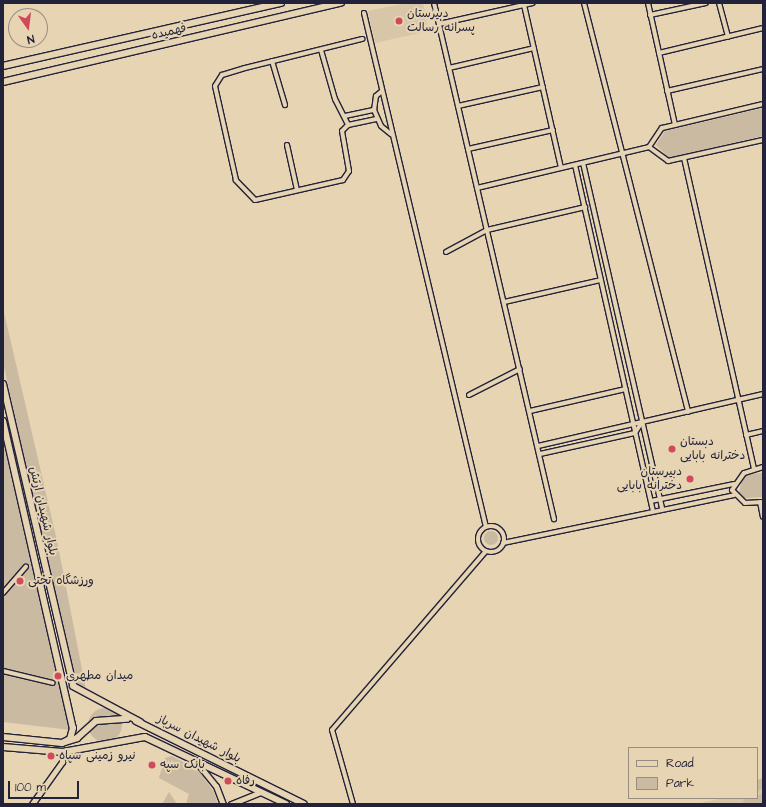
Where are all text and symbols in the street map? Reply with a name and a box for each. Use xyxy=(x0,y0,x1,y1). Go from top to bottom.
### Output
place label: دبیرستان پسرانه رسالت xyxy=(407,7,475,35)
north arrow xyxy=(8,8,48,48)
marker: دبیرستان پسرانه رسالت xyxy=(394,16,404,26)
street label: فهمیده xyxy=(150,21,188,43)
text: N xyxy=(26,31,36,47)
place label: دبستان دخترانه بابایی xyxy=(680,435,745,463)
marker: دبستان دخترانه بابایی xyxy=(667,444,677,454)
street label: بلوار شهیدان ارتش xyxy=(26,465,60,557)
place label: دبیرستان دخترانه بابایی xyxy=(617,465,682,493)
marker: دبیرستان دخترانه بابایی xyxy=(685,474,695,484)
place label: ورزشگاه تختی xyxy=(28,574,94,588)
marker: ورزشگاه تختی xyxy=(15,576,25,586)
place label: میدان مطهری xyxy=(66,669,133,683)
marker: میدان مطهری xyxy=(53,671,63,681)
street label: بلوار شهیدان سرباز xyxy=(155,712,243,766)
legend xyxy=(628,747,758,799)
place label: نیرو زمینی سپاه xyxy=(59,749,136,763)
marker: نیرو زمینی سپاه xyxy=(46,751,56,761)
text: Road xyxy=(666,755,694,772)
place label: بانک سپه xyxy=(160,758,205,772)
marker: بانک سپه xyxy=(147,760,157,770)
scale bar xyxy=(10,773,81,799)
place label: رفاه xyxy=(236,774,255,788)
text: Park xyxy=(666,775,694,792)
marker: رفاه xyxy=(223,776,233,786)
text: 100 m xyxy=(15,779,46,796)

